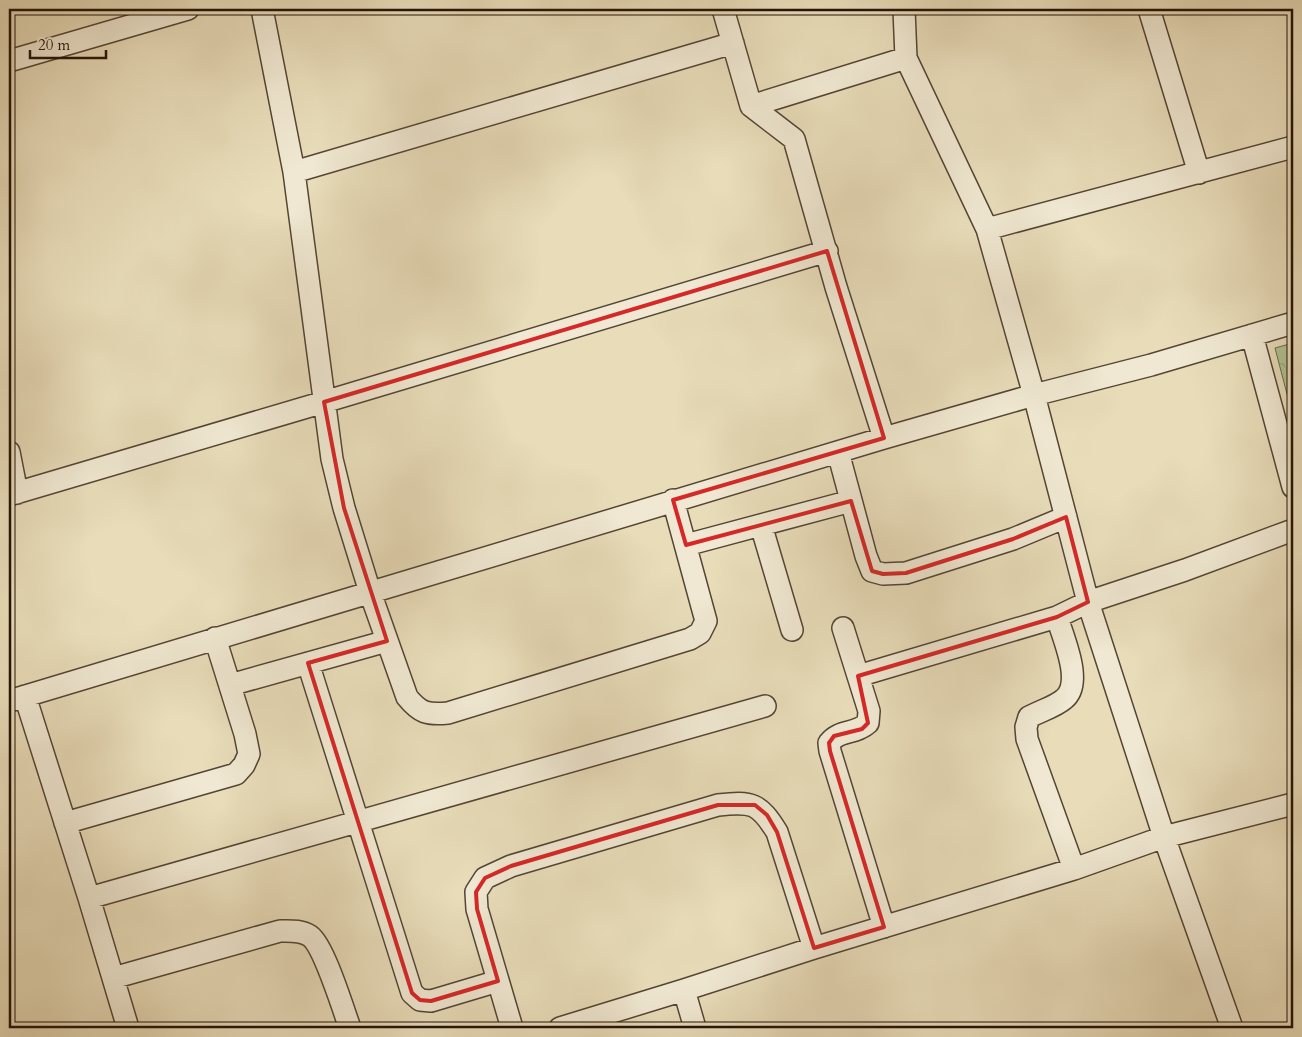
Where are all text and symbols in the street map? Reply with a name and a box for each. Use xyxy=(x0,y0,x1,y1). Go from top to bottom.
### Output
scale bar xyxy=(30,28,106,60)
text: 20 m xyxy=(38,35,70,55)

